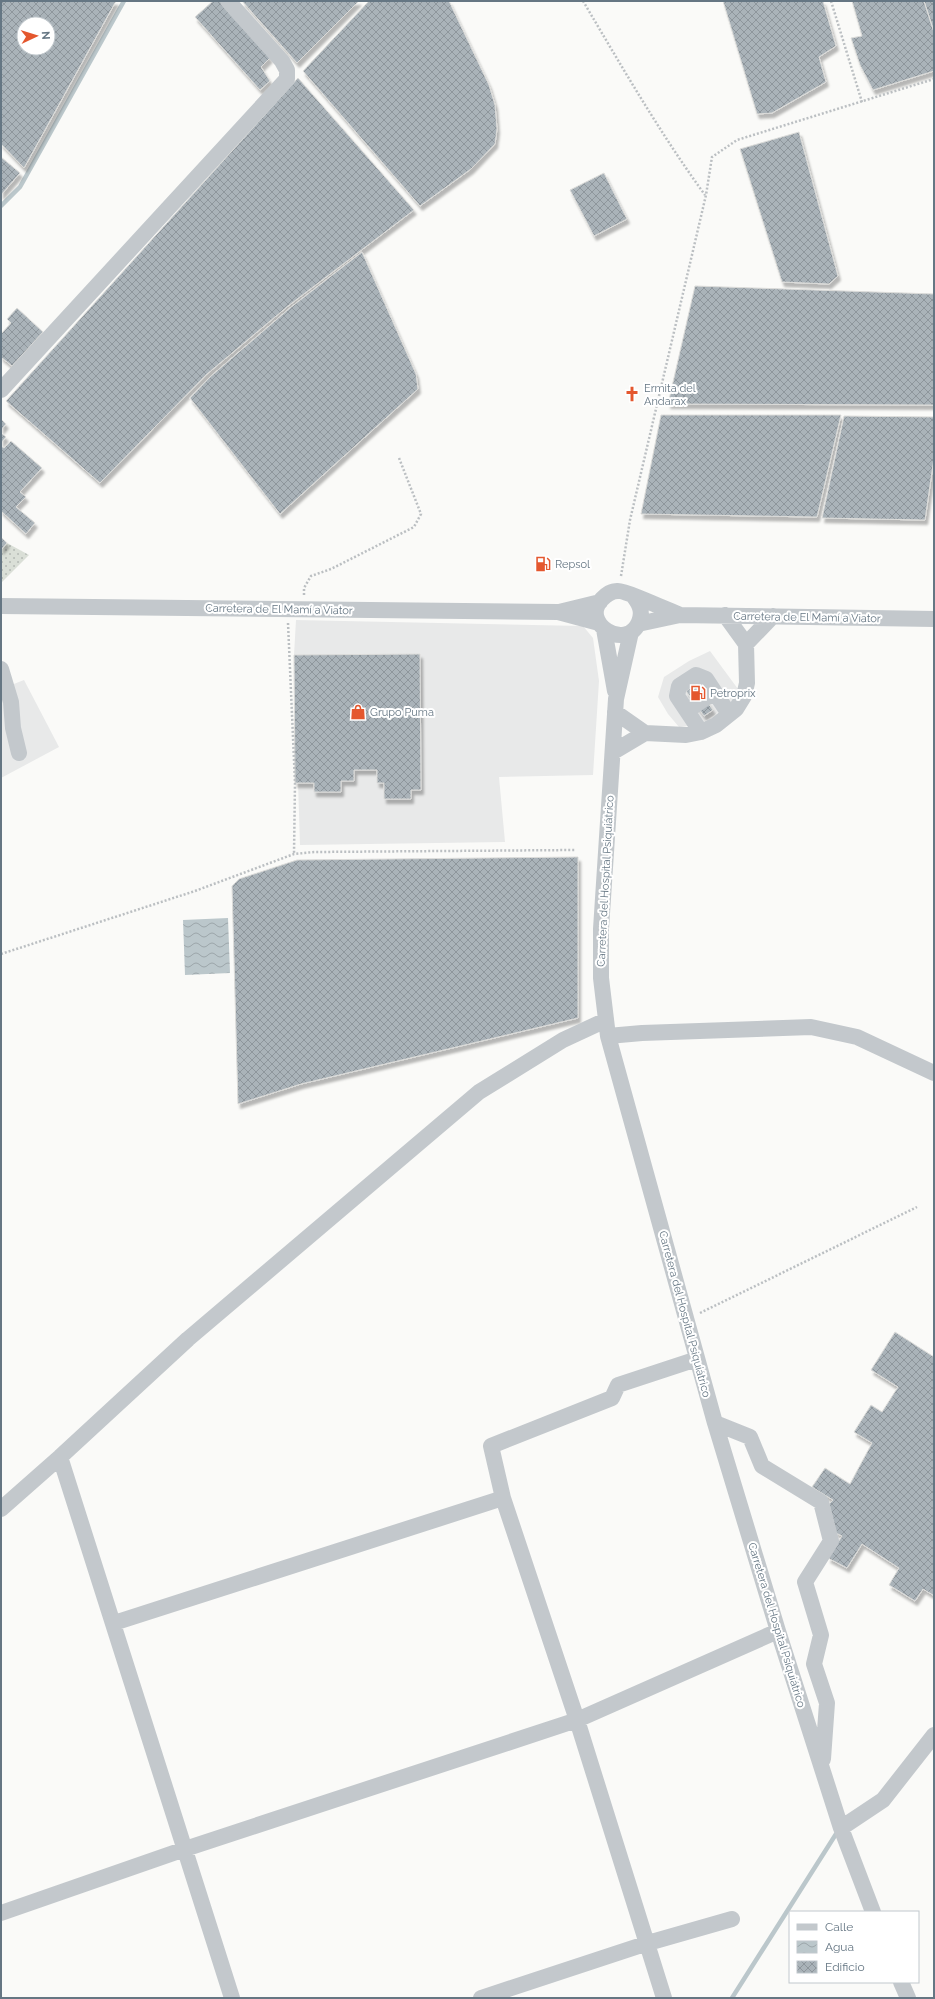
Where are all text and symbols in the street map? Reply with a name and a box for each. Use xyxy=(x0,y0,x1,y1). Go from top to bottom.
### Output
north arrow xyxy=(16,16,56,56)
text: N xyxy=(39,31,52,40)
place label: Ermita del Andarax xyxy=(644,382,696,408)
church icon: Ermita del Andarax xyxy=(623,385,641,403)
fuel station icon: Repsol xyxy=(534,555,552,573)
place label: Repsol xyxy=(555,558,590,571)
street label: Carretera de El Mamí a Viator xyxy=(205,602,353,617)
street label: Carretera de El Mamí a Viator xyxy=(733,610,881,625)
fuel station icon: Petroprix xyxy=(689,684,707,702)
place label: Petroprix xyxy=(710,687,756,700)
shop icon: Grupo Puma xyxy=(349,703,367,721)
place label: Grupo Puma xyxy=(370,706,434,719)
street label: Carretera del Hospital Psiquiátrico xyxy=(595,794,617,967)
street label: Carretera del Hospital Psiquiátrico xyxy=(656,1229,713,1399)
street label: Carretera del Hospital Psiquiátrico xyxy=(745,1541,808,1710)
legend xyxy=(789,1911,919,1983)
text: Calle xyxy=(825,1920,853,1934)
text: Agua xyxy=(825,1940,854,1954)
text: Edificio xyxy=(825,1960,865,1974)

